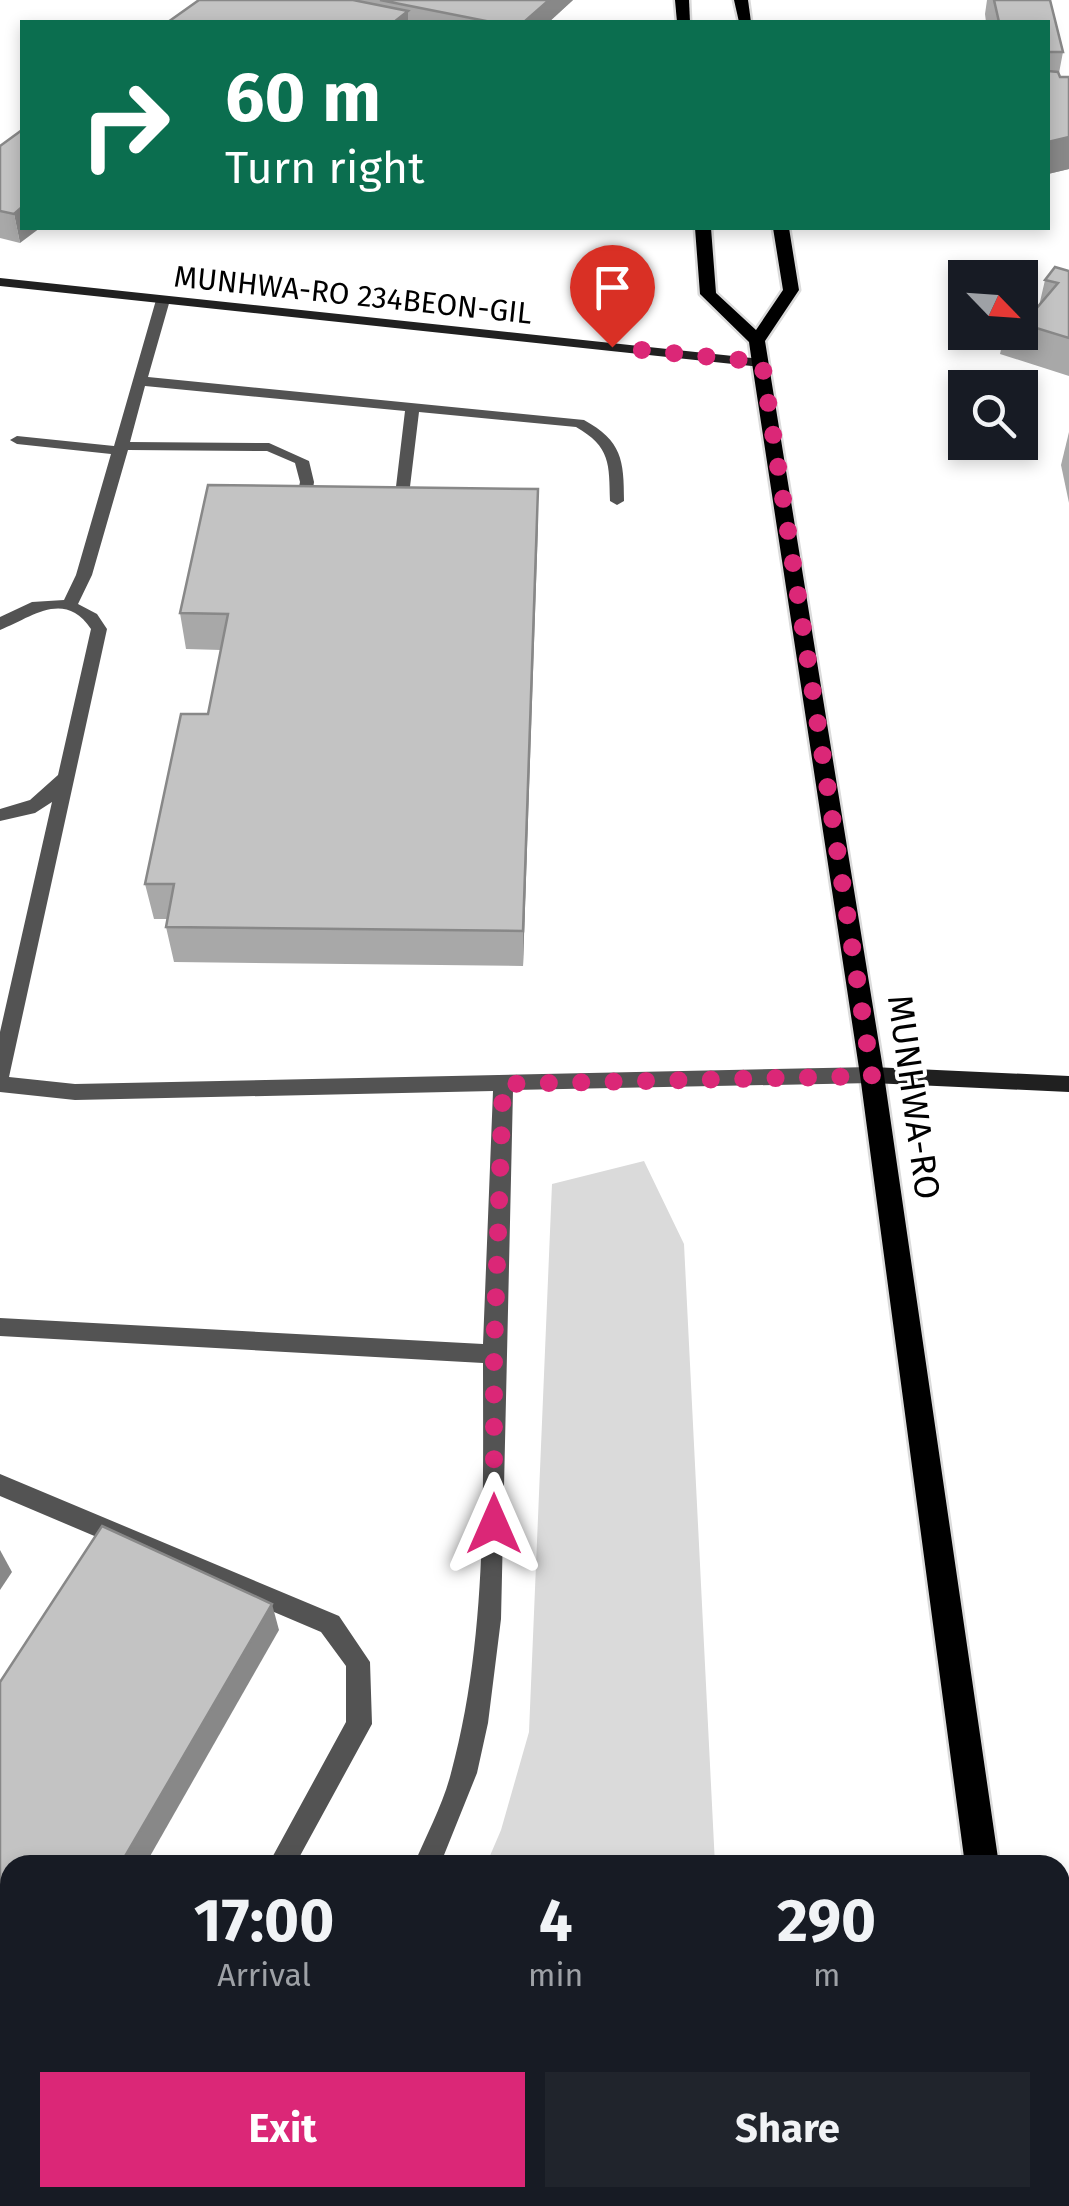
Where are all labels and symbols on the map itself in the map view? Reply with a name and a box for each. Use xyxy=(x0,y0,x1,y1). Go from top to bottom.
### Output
pin xyxy=(570,245,655,348)
street label: MUNHWA-RO 234BEON-GIL xyxy=(172,258,534,332)
north arrow xyxy=(948,260,1038,350)
street label: MUNHWA-RO xyxy=(879,992,949,1202)
position arrow xyxy=(442,1472,546,1576)

